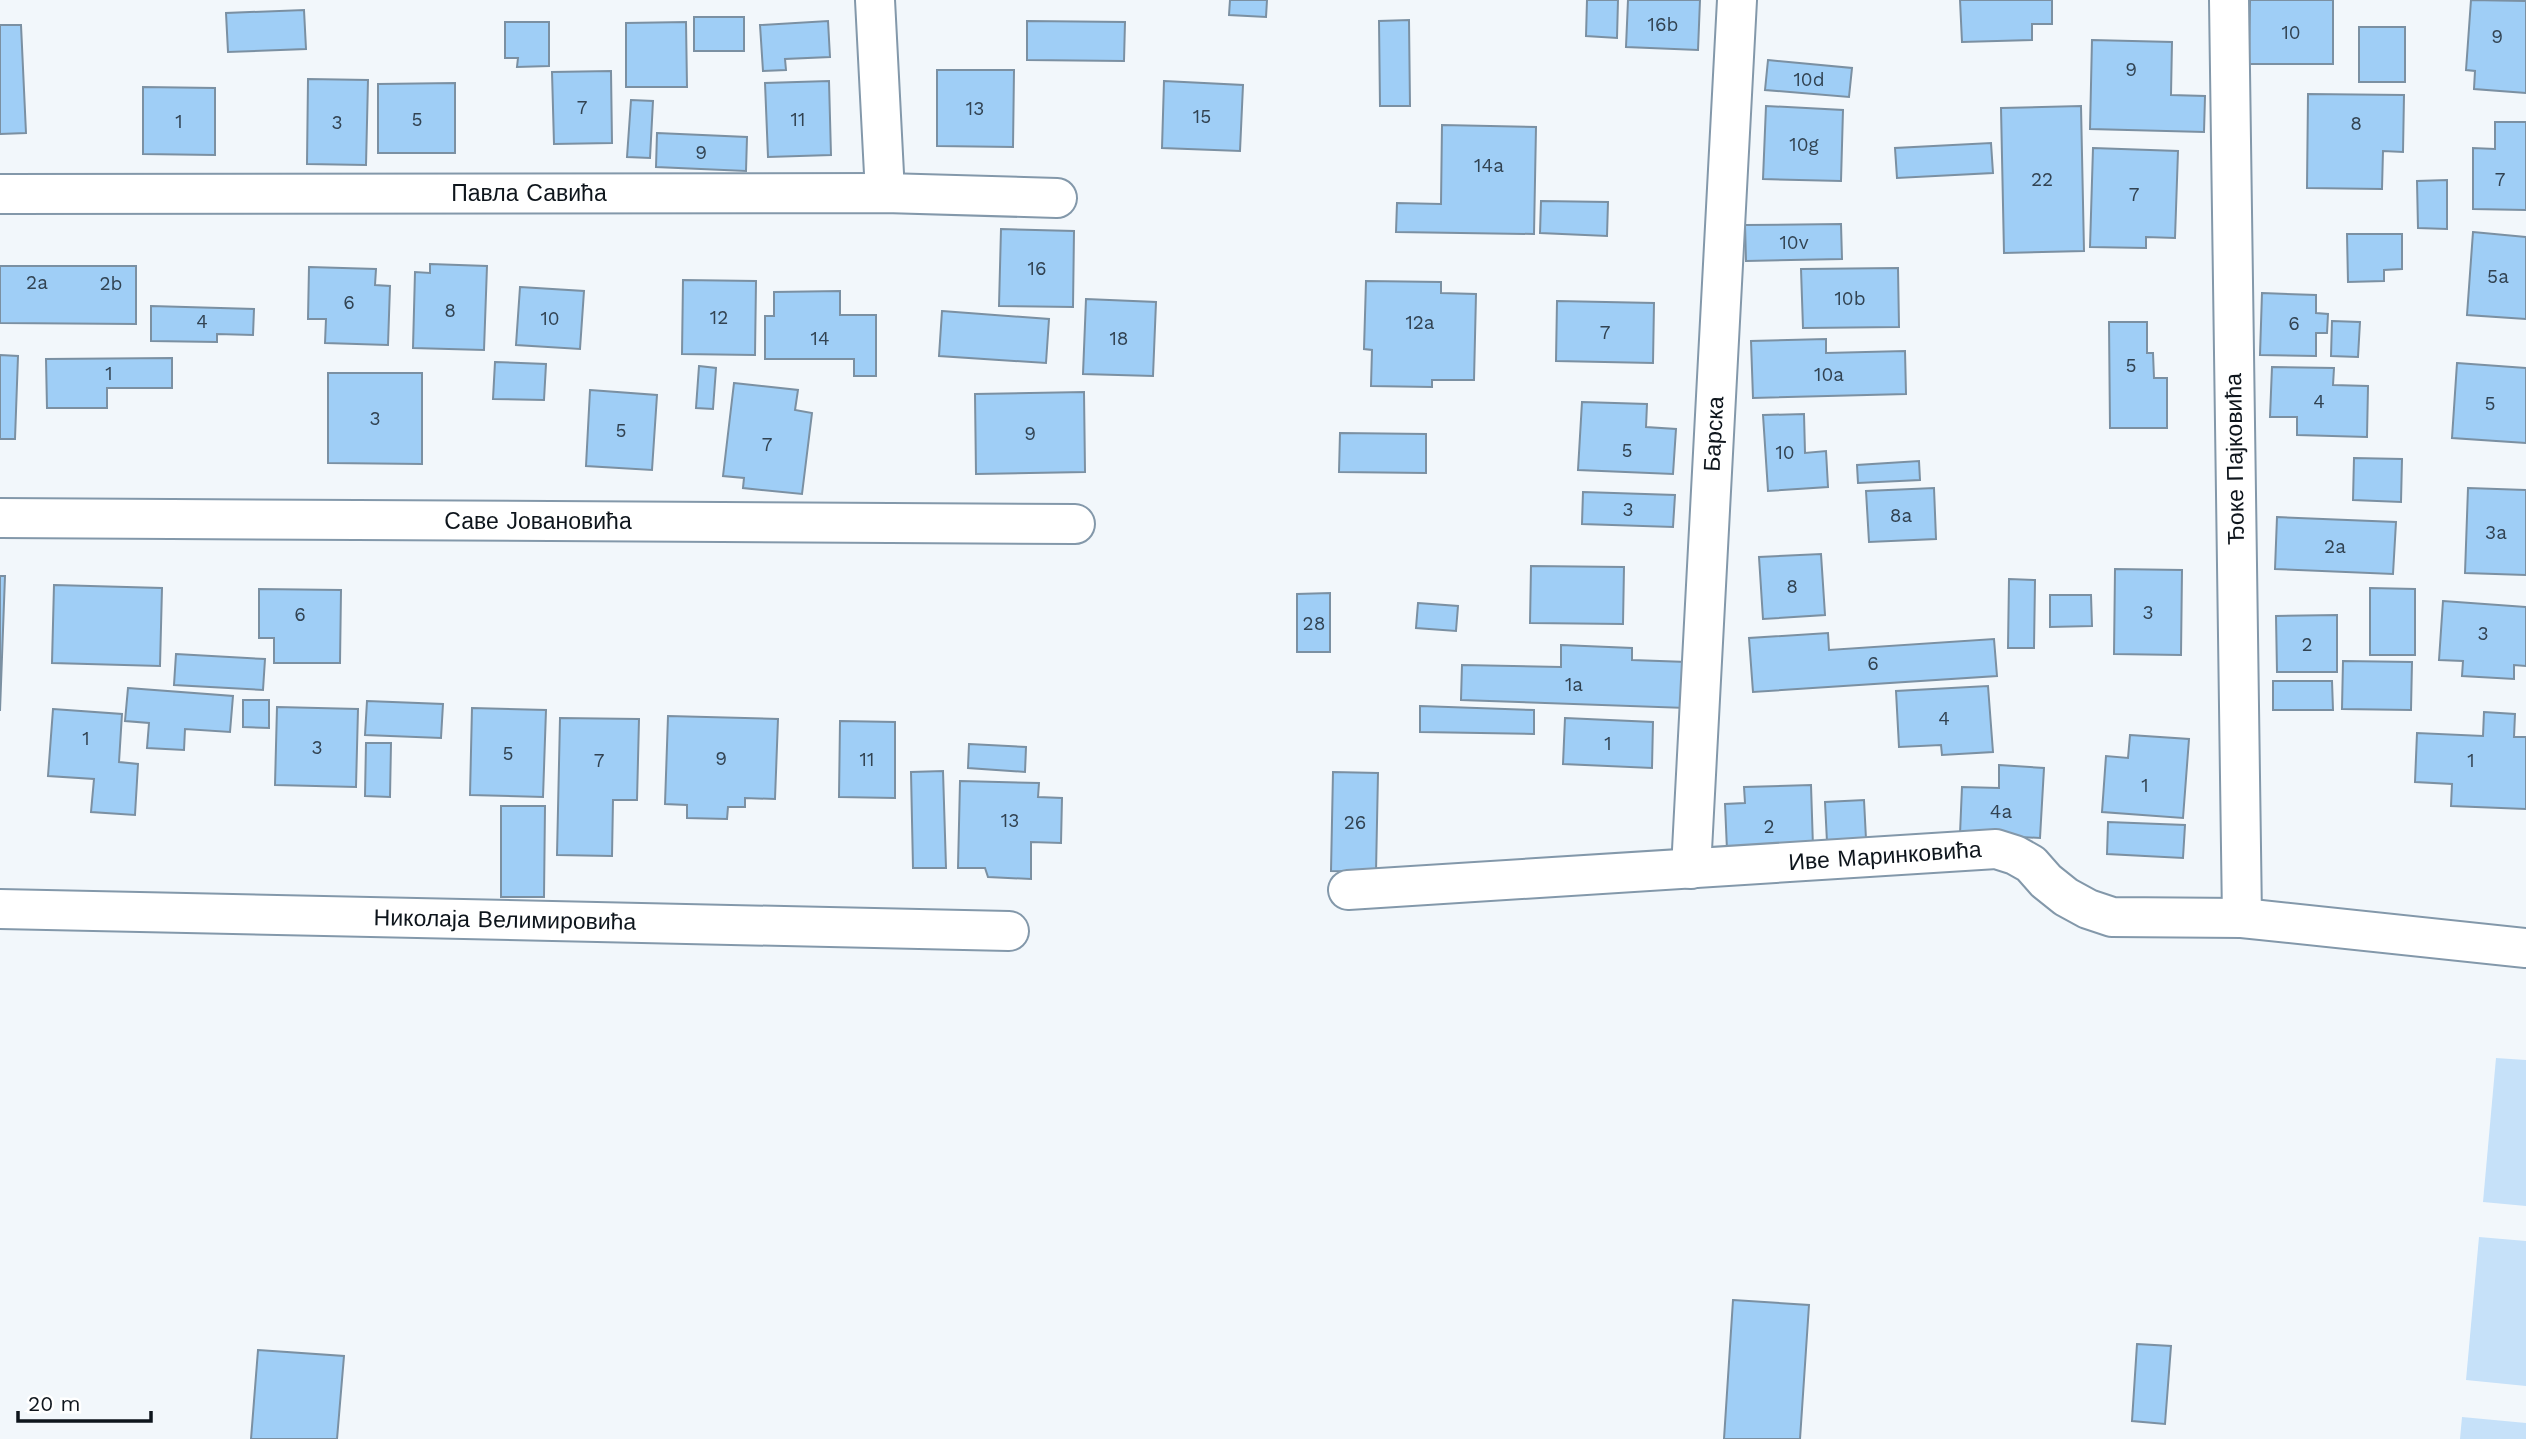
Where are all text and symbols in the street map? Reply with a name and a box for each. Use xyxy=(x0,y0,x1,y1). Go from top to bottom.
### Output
house number: 16b xyxy=(1648,13,1678,36)
house number: 10 xyxy=(2281,21,2301,44)
house number: 9 xyxy=(2491,25,2503,48)
house number: 9 xyxy=(2125,58,2137,81)
house number: 10d xyxy=(1793,68,1825,91)
house number: 7 xyxy=(577,96,587,119)
house number: 13 xyxy=(966,97,984,120)
house number: 15 xyxy=(1193,105,1211,128)
house number: 5 xyxy=(411,108,423,131)
house number: 11 xyxy=(791,108,805,131)
house number: 1 xyxy=(175,110,183,133)
house number: 3 xyxy=(331,111,343,134)
house number: 8 xyxy=(2350,112,2362,135)
house number: 10g xyxy=(1789,133,1820,156)
house number: 9 xyxy=(695,141,707,164)
house number: 14a xyxy=(1474,154,1504,177)
house number: 22 xyxy=(2031,168,2053,191)
house number: 7 xyxy=(2495,168,2505,191)
street label: Павла Савића xyxy=(451,180,607,207)
house number: 7 xyxy=(2129,183,2139,206)
house number: 10v xyxy=(1779,231,1809,254)
house number: 16 xyxy=(1028,257,1046,280)
house number: 5a xyxy=(2487,265,2509,288)
house number: 2a xyxy=(26,271,48,294)
house number: 2b xyxy=(100,272,123,295)
house number: 10b xyxy=(1834,287,1866,310)
house number: 6 xyxy=(343,291,355,314)
house number: 8 xyxy=(444,299,456,322)
house number: 12 xyxy=(710,306,728,329)
house number: 10 xyxy=(540,307,560,330)
house number: 4 xyxy=(196,310,208,333)
house number: 12a xyxy=(1405,311,1435,334)
house number: 6 xyxy=(2288,312,2300,335)
house number: 7 xyxy=(1600,321,1610,344)
house number: 14 xyxy=(810,327,830,350)
house number: 18 xyxy=(1109,327,1129,350)
house number: 5 xyxy=(2125,354,2137,377)
house number: 1 xyxy=(105,362,113,385)
house number: 10a xyxy=(1814,363,1844,386)
street label: Ђоке Пајковића xyxy=(2220,373,2250,545)
house number: 4 xyxy=(2313,390,2325,413)
house number: 5 xyxy=(2484,392,2496,415)
street label: Барска xyxy=(1699,395,1729,472)
house number: 3 xyxy=(369,407,381,430)
house number: 5 xyxy=(615,419,627,442)
house number: 9 xyxy=(1024,422,1036,445)
house number: 7 xyxy=(762,433,772,456)
house number: 5 xyxy=(1621,439,1633,462)
house number: 10 xyxy=(1775,441,1795,464)
house number: 3 xyxy=(1622,498,1634,521)
house number: 8a xyxy=(1890,504,1912,527)
street label: Саве Јовановића xyxy=(444,508,632,535)
house number: 3a xyxy=(2485,521,2507,544)
house number: 2a xyxy=(2324,535,2346,558)
house number: 8 xyxy=(1786,575,1798,598)
house number: 3 xyxy=(2142,601,2154,624)
house number: 6 xyxy=(294,603,306,626)
house number: 28 xyxy=(1303,612,1325,635)
house number: 3 xyxy=(2477,622,2489,645)
house number: 2 xyxy=(2301,633,2313,656)
house number: 6 xyxy=(1867,652,1879,675)
house number: 1a xyxy=(1565,673,1583,696)
house number: 4 xyxy=(1938,707,1950,730)
house number: 1 xyxy=(82,727,90,750)
house number: 1 xyxy=(1604,732,1612,755)
house number: 3 xyxy=(311,736,323,759)
house number: 5 xyxy=(502,742,514,765)
house number: 9 xyxy=(715,747,727,770)
house number: 11 xyxy=(860,748,874,771)
house number: 7 xyxy=(594,749,604,772)
house number: 1 xyxy=(2467,749,2475,772)
house number: 1 xyxy=(2141,774,2149,797)
house number: 4a xyxy=(1990,800,2012,823)
house number: 13 xyxy=(1001,809,1019,832)
house number: 26 xyxy=(1344,811,1366,834)
house number: 2 xyxy=(1763,815,1775,838)
street label: Иве Маринковића xyxy=(1788,836,1983,876)
street label: Николаја Велимировића xyxy=(374,904,637,936)
scale bar xyxy=(18,1380,150,1424)
text: 20 m xyxy=(28,1391,80,1416)

